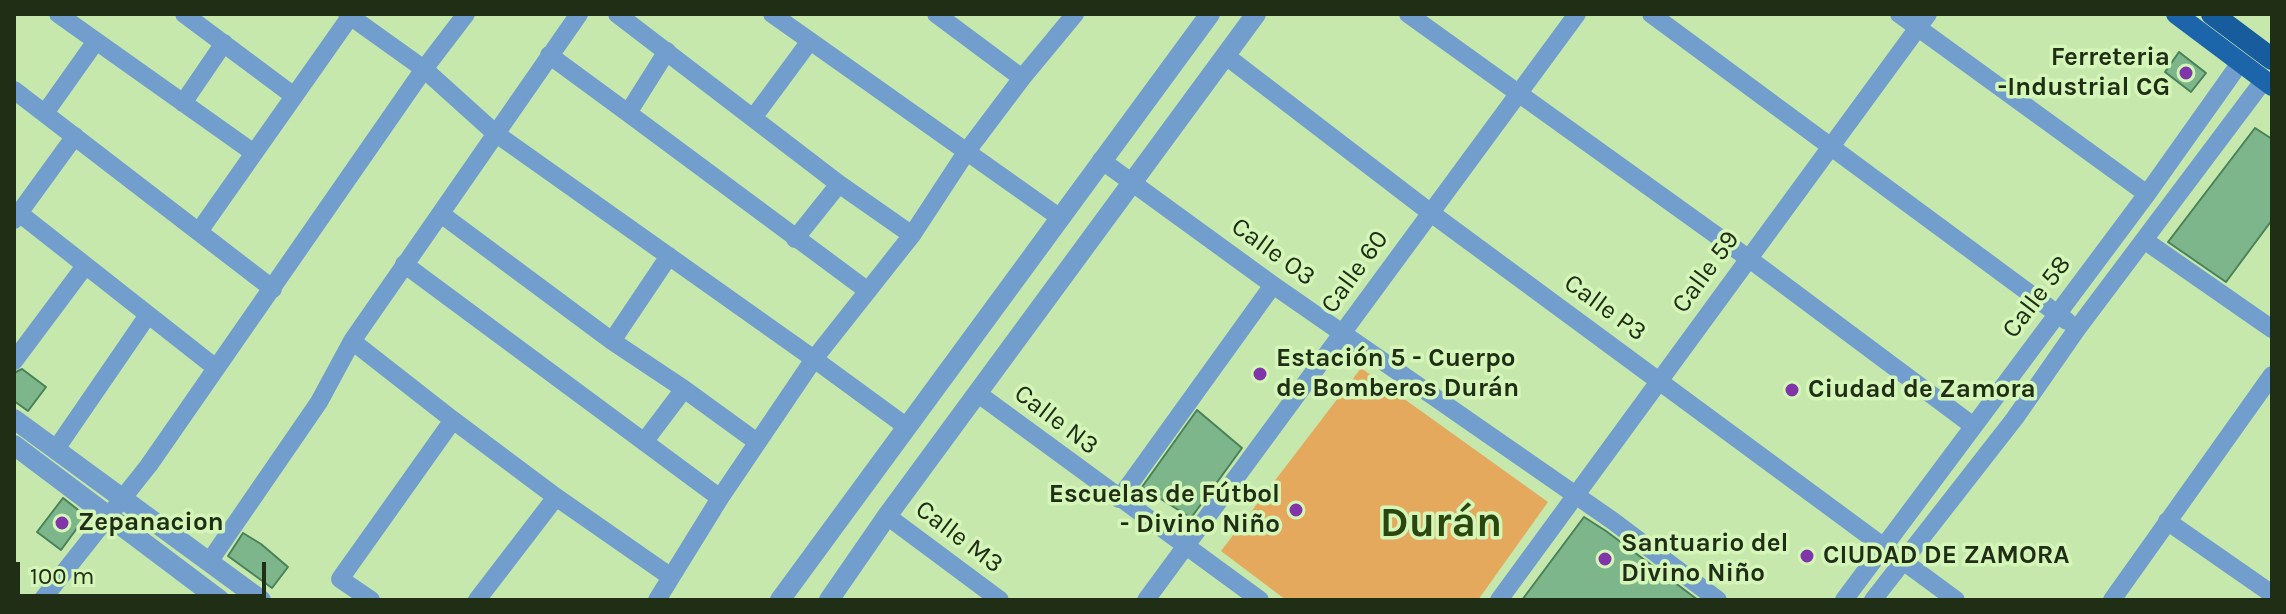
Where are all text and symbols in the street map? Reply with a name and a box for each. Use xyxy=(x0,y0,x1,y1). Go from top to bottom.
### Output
place label: Ferreteria -Industrial CG xyxy=(1997,42,2170,104)
marker: Ferreteria -Industrial CG xyxy=(2177,64,2195,82)
street label: Calle O3 xyxy=(1225,211,1321,293)
street label: Calle 60 xyxy=(1315,225,1395,319)
street label: Calle 59 xyxy=(1666,225,1746,319)
street label: Calle 58 xyxy=(1996,250,2078,344)
street label: Calle P3 xyxy=(1558,268,1652,348)
place label: Estación 5 - Cuerpo de Bomberos Durán xyxy=(1276,343,1519,404)
marker: Estación 5 - Cuerpo de Bomberos Durán xyxy=(1251,365,1269,383)
place label: Ciudad de Zamora xyxy=(1808,374,2036,406)
street label: Calle N3 xyxy=(1008,378,1104,462)
marker: Ciudad de Zamora xyxy=(1783,381,1801,399)
place label: Escuelas de Fútbol - Divino Niño xyxy=(1049,479,1280,540)
street label: Calle M3 xyxy=(909,494,1009,580)
district label: Durán xyxy=(1380,499,1502,549)
marker: Escuelas de Fútbol - Divino Niño xyxy=(1287,501,1305,519)
place label: Zepanacion xyxy=(78,507,224,539)
marker: Zepanacion xyxy=(53,514,71,532)
place label: Santuario del Divino Niño xyxy=(1621,528,1788,590)
place label: CIUDAD DE ZAMORA xyxy=(1823,540,2070,572)
scale bar xyxy=(20,546,270,596)
marker: CIUDAD DE ZAMORA xyxy=(1798,547,1816,565)
marker: Santuario del Divino Niño xyxy=(1596,550,1614,568)
text: 100 m xyxy=(30,562,95,590)

